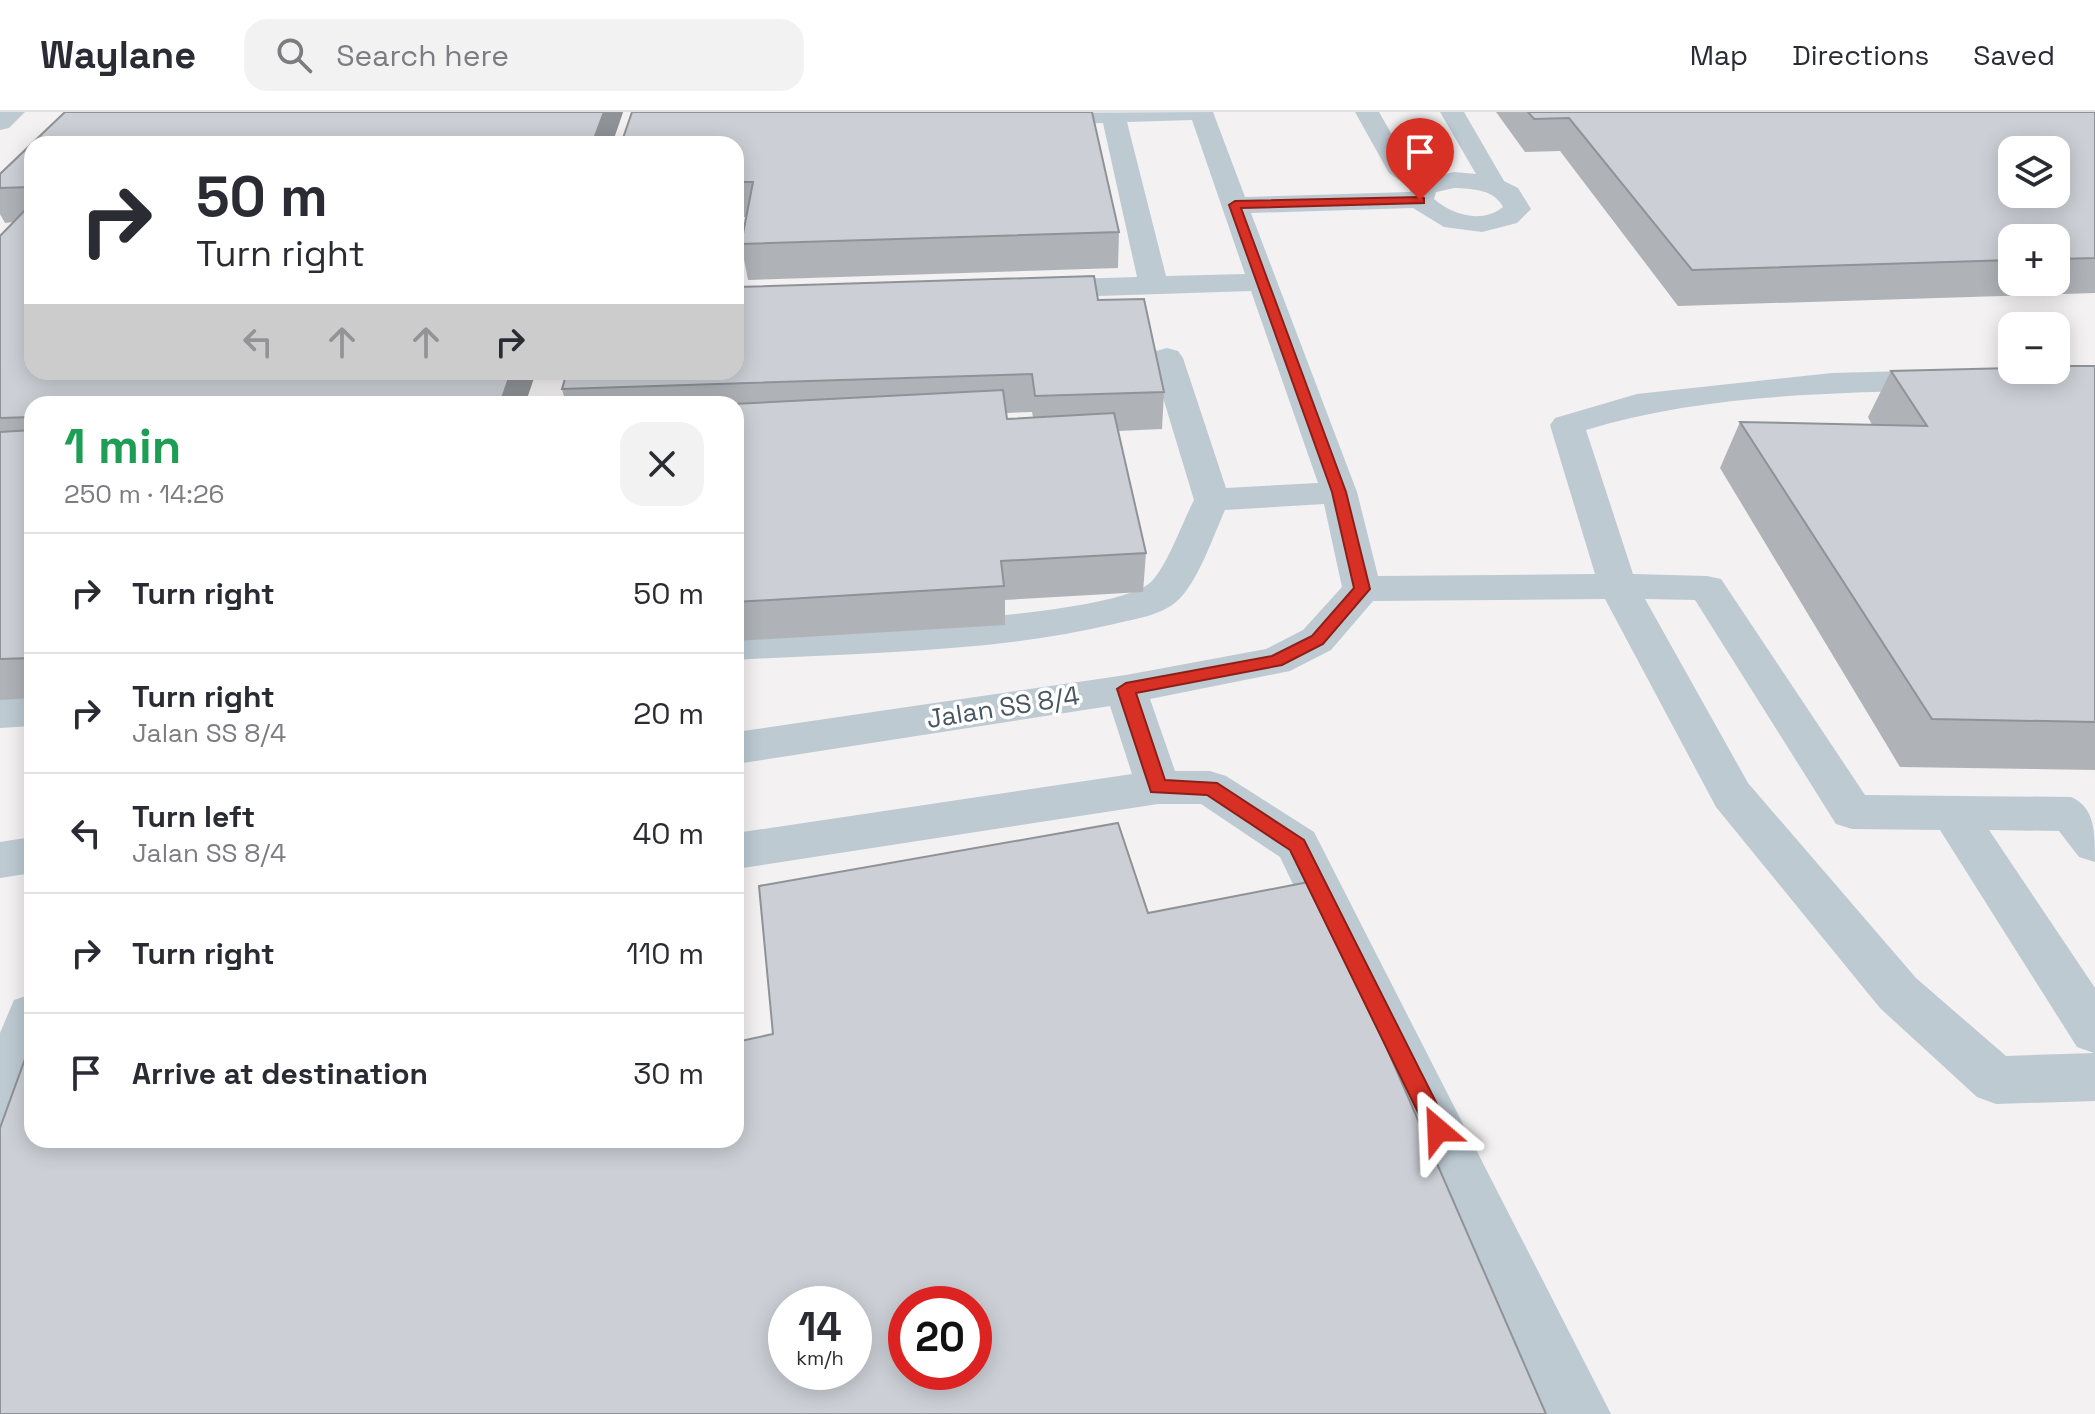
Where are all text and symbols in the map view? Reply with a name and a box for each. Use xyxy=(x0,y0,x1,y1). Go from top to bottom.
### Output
search box xyxy=(244,19,804,91)
text: Waylane xyxy=(40,31,196,79)
icon: search xyxy=(272,33,316,77)
text: Search here xyxy=(336,36,509,75)
text: Map xyxy=(1690,37,1748,73)
text: Directions xyxy=(1792,37,1929,73)
text: Saved xyxy=(1973,37,2055,73)
pin xyxy=(1386,118,1454,200)
icon: arrive xyxy=(1398,130,1442,174)
map controls xyxy=(1998,136,2070,384)
button: layers xyxy=(1998,136,2070,208)
text: 50 m xyxy=(196,161,328,232)
icon: right xyxy=(64,168,168,272)
button: + xyxy=(1998,224,2070,296)
text: Turn right xyxy=(196,231,365,277)
button: − xyxy=(1998,312,2070,384)
icon: left xyxy=(236,320,280,364)
icon: ahead xyxy=(320,320,364,364)
icon: ahead xyxy=(404,320,448,364)
icon: right xyxy=(488,320,532,364)
text: 1 min xyxy=(64,416,181,477)
button: close xyxy=(620,422,704,506)
text: 250 m · 14:26 xyxy=(64,477,224,511)
icon: right xyxy=(64,571,108,615)
text: Turn right xyxy=(132,574,275,613)
text: 50 m xyxy=(633,574,704,613)
text: Turn right xyxy=(132,677,275,716)
street label: Jalan SS 8/4 xyxy=(924,678,1082,736)
icon: right xyxy=(64,691,108,735)
text: 20 m xyxy=(633,694,704,733)
text: Jalan SS 8/4 xyxy=(132,716,286,750)
text: Turn left xyxy=(132,797,255,836)
icon: left xyxy=(64,811,108,855)
text: 40 m xyxy=(633,814,704,853)
text: Jalan SS 8/4 xyxy=(132,836,286,870)
icon: right xyxy=(64,931,108,975)
text: Turn right xyxy=(132,934,275,973)
text: 110 m xyxy=(626,934,704,973)
icon: arrive xyxy=(64,1051,108,1095)
text: Arrive at destination xyxy=(132,1054,428,1093)
text: 30 m xyxy=(633,1054,704,1093)
position arrow xyxy=(1396,1088,1480,1172)
speed limit sign: 20 xyxy=(888,1286,992,1390)
text: 14 xyxy=(798,1302,842,1353)
text: km/h xyxy=(796,1345,844,1371)

